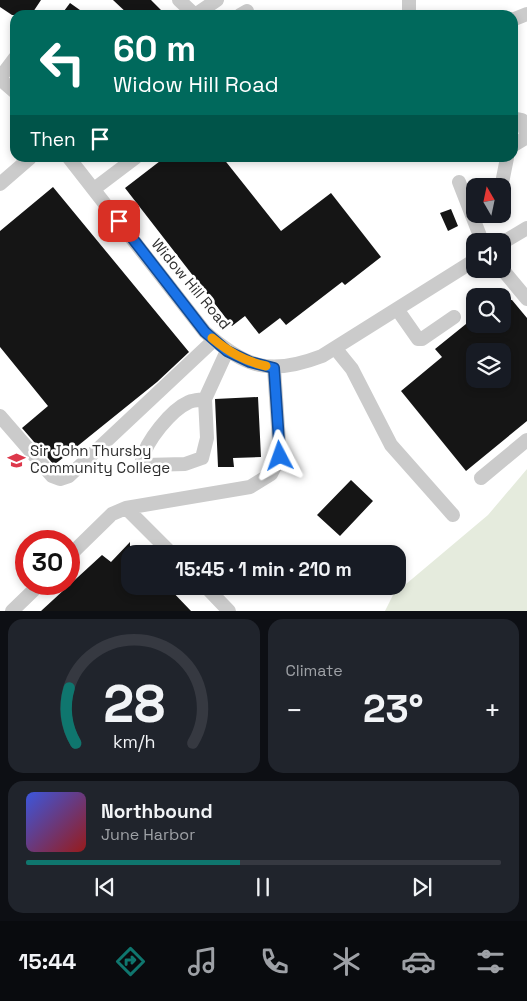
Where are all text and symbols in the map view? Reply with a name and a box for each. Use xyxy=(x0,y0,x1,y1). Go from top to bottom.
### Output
text: 60 m xyxy=(113,27,196,71)
icon: left xyxy=(30,30,95,95)
text: Widow Hill Road xyxy=(113,70,279,98)
icon: arrive xyxy=(86,125,114,153)
text: Then xyxy=(30,127,76,152)
north arrow xyxy=(466,178,511,222)
map controls xyxy=(466,178,511,388)
pin xyxy=(98,200,140,242)
icon: arrive xyxy=(105,207,133,235)
button: sound xyxy=(466,233,511,278)
street label: Widow Hill Road xyxy=(148,234,235,333)
button: search xyxy=(466,288,511,333)
button: layers xyxy=(466,343,511,388)
position arrow xyxy=(253,429,305,481)
place label: Sir John Thursby Community College xyxy=(30,441,170,477)
school or university icon: Sir John Thursby Community College xyxy=(6,450,26,470)
speed limit sign: 30 xyxy=(15,530,80,595)
text: 15:45 · 1 min · 210 m xyxy=(175,557,352,582)
text: Climate xyxy=(286,660,343,681)
text: 28 xyxy=(103,671,165,737)
text: 23° xyxy=(363,685,424,733)
text: − xyxy=(286,692,303,728)
text: + xyxy=(484,692,501,728)
text: km/h xyxy=(112,730,155,753)
text: Northbound xyxy=(101,799,213,824)
text: June Harbor xyxy=(101,824,195,845)
icon: previous xyxy=(91,873,119,901)
icon: pause xyxy=(249,873,277,901)
icon: next xyxy=(408,873,436,901)
icon: directions xyxy=(113,944,148,979)
icon: music xyxy=(185,944,220,979)
icon: phone xyxy=(257,944,292,979)
icon: climate xyxy=(329,944,364,979)
icon: car xyxy=(401,944,436,979)
icon: filters xyxy=(473,944,508,979)
text: 15:44 xyxy=(19,947,76,975)

